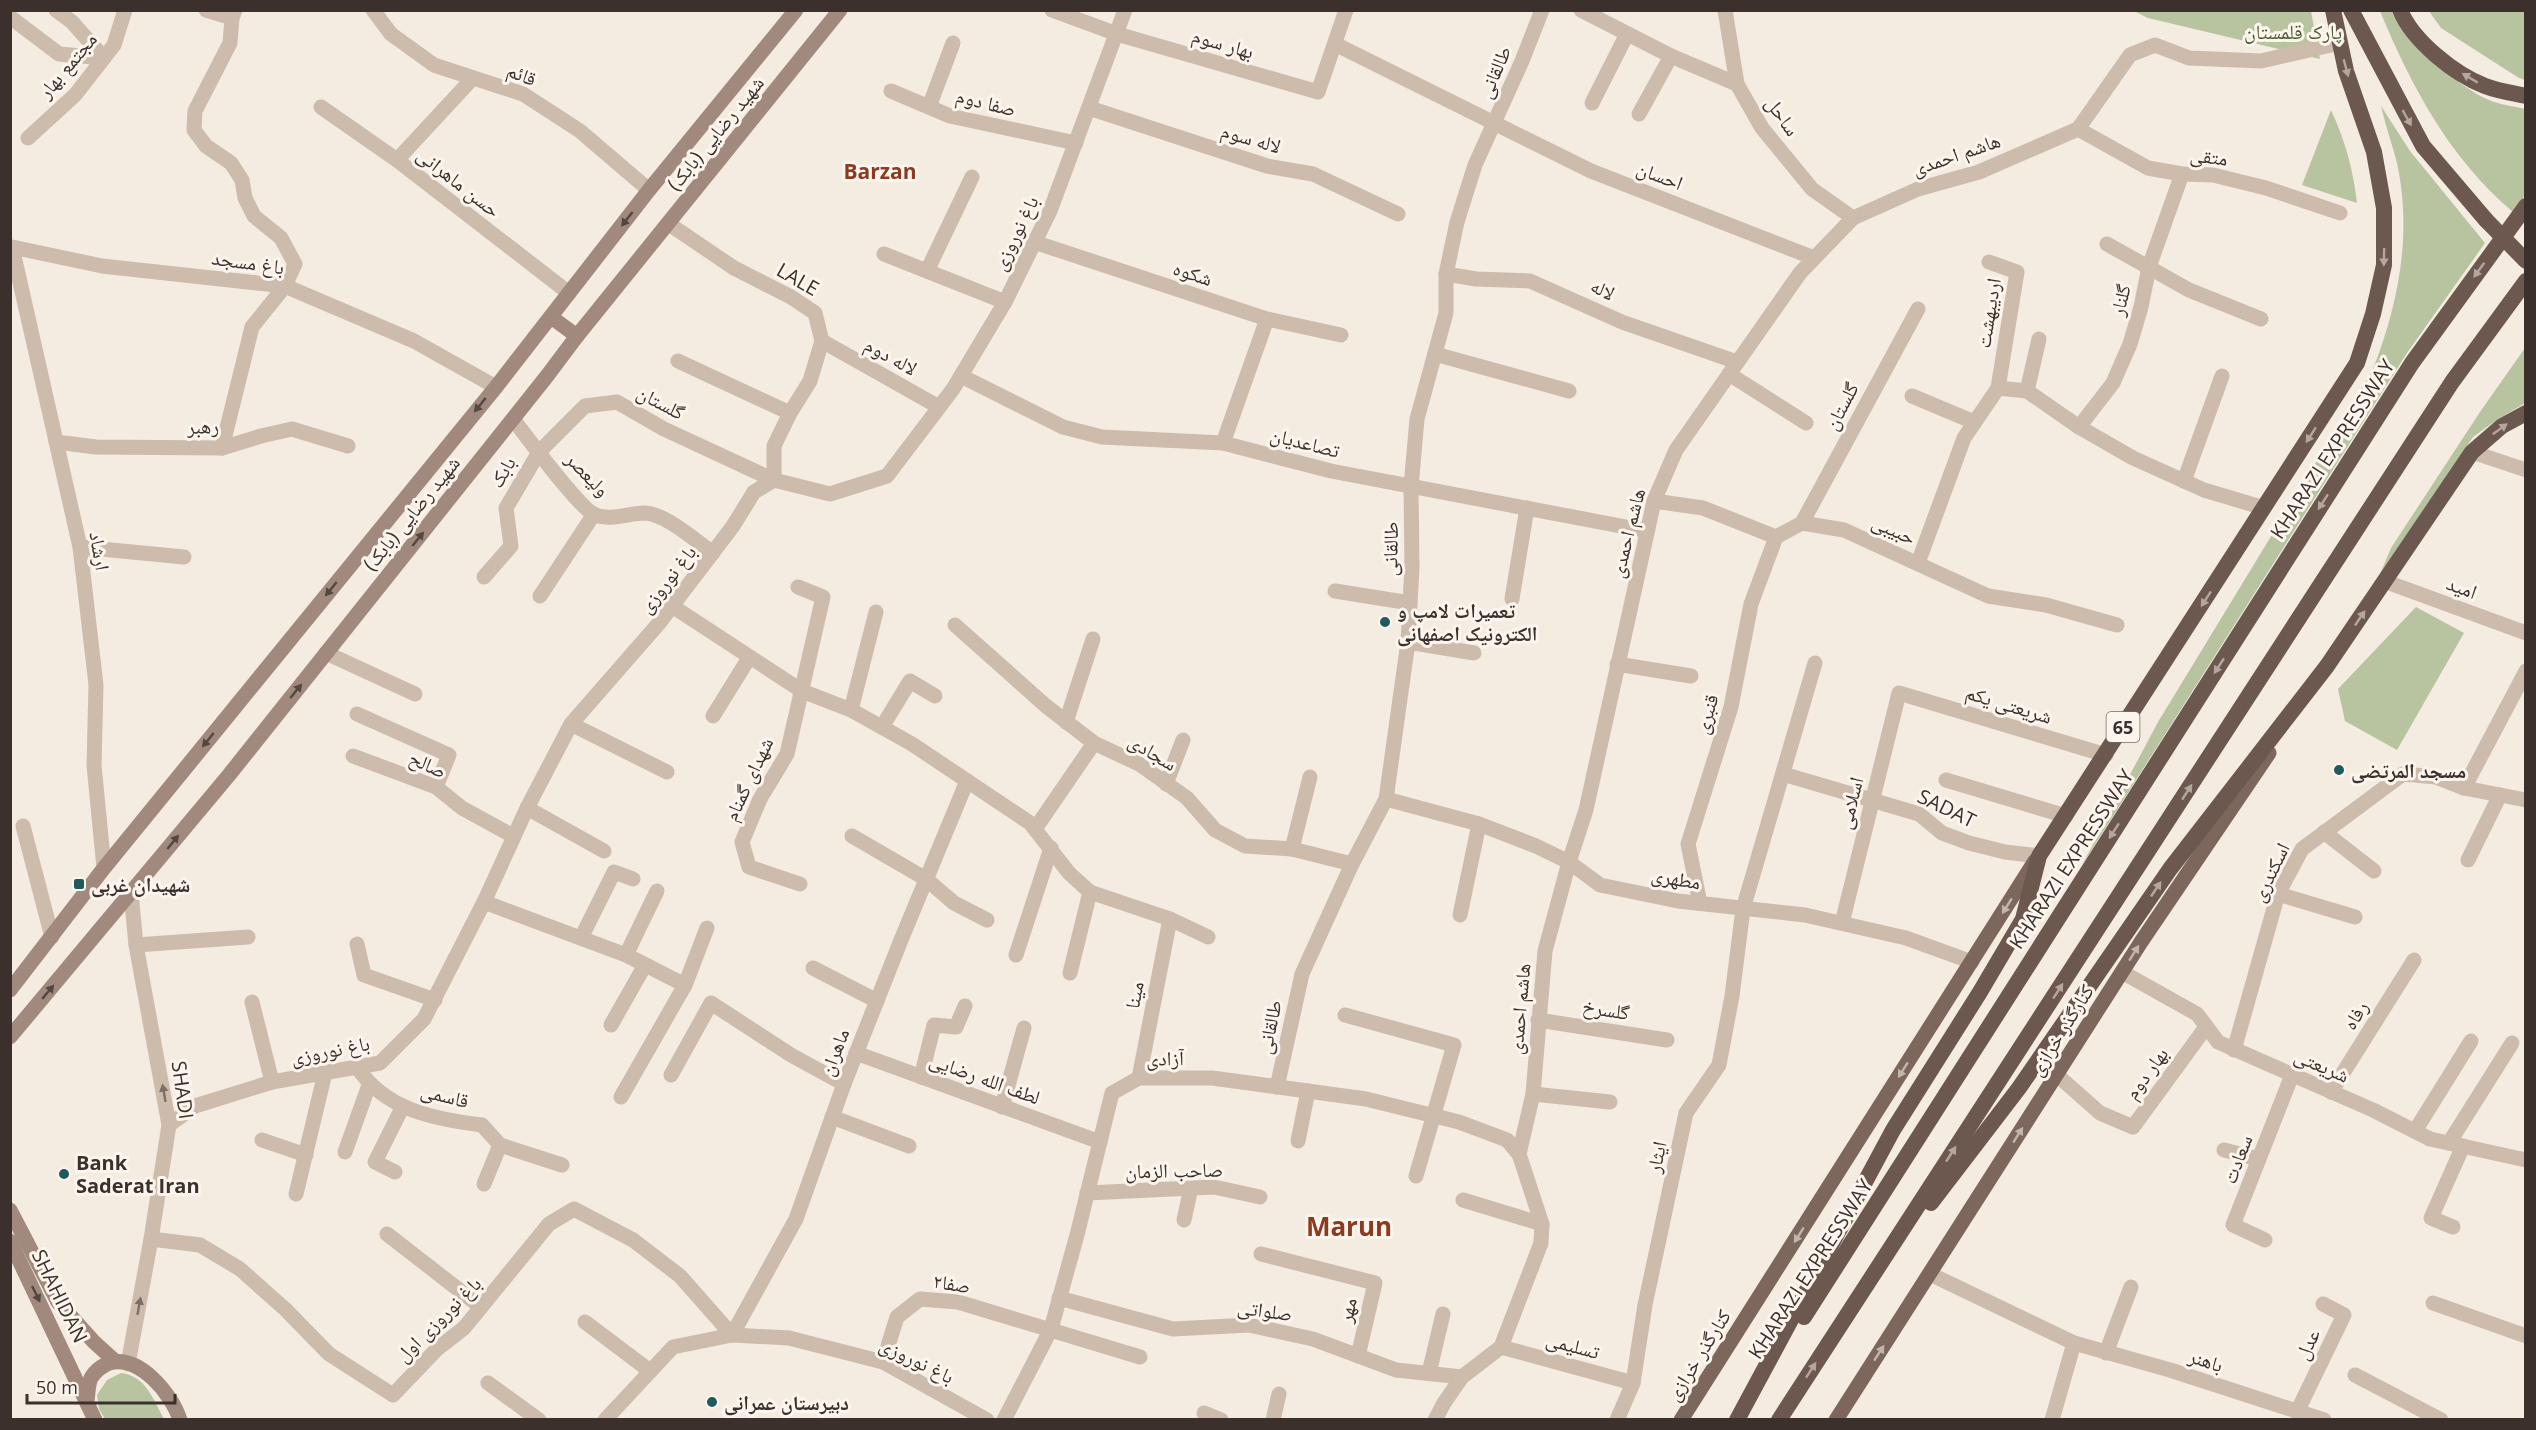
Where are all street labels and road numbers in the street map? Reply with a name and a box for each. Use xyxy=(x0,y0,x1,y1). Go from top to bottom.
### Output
street label: بهار سوم xyxy=(1189,21,1257,66)
street label: مجتمع بهار xyxy=(31,26,103,105)
street label: طالقانی xyxy=(1471,42,1517,102)
street label: قائم xyxy=(503,56,541,93)
street label: شهید رضایی (بابک) xyxy=(660,70,770,196)
street label: صفا دوم xyxy=(953,82,1019,123)
street label: ساحل xyxy=(1760,91,1806,141)
street label: لاله سوم xyxy=(1218,117,1284,160)
street label: هاشم احمدی xyxy=(1908,126,2004,183)
street label: متقی xyxy=(2189,140,2229,172)
street label: حسن ماهرانی xyxy=(412,141,507,223)
street label: احسان xyxy=(1633,154,1687,196)
street label: باغ نوروزی xyxy=(985,191,1045,275)
street label: باغ مسجد xyxy=(210,244,286,280)
street label: شکوه xyxy=(1170,254,1216,292)
street label: LALE xyxy=(772,256,824,302)
street label: لاله xyxy=(1586,272,1620,306)
street label: اردیبهشت xyxy=(1969,276,2007,350)
street label: گلنار xyxy=(2103,281,2137,320)
street label: لاله دوم xyxy=(859,331,922,382)
street label: KHARAZI EXPRESSWAY xyxy=(2264,353,2401,544)
street label: گلستان xyxy=(1817,377,1865,435)
street label: گلستان xyxy=(632,378,690,426)
street label: رهبر xyxy=(186,412,219,440)
street label: تصاعدیان xyxy=(1267,420,1343,464)
street label: ولیعصر xyxy=(559,445,616,502)
street label: شهید رضایی (بابک) xyxy=(356,450,466,576)
street label: بابک xyxy=(482,452,522,492)
street label: هاشم احمدی xyxy=(1603,485,1652,581)
street label: حبیبی xyxy=(1868,507,1920,551)
street label: طالقانی xyxy=(1376,521,1404,577)
street label: ارشاد xyxy=(83,529,117,573)
street label: باغ نوروزی xyxy=(632,539,702,619)
street label: امید xyxy=(2443,569,2481,605)
street label: شریعتی یکم xyxy=(1962,678,2056,731)
street label: قنبری xyxy=(1687,691,1725,737)
road number: 65 xyxy=(2106,712,2140,742)
street label: سجادی xyxy=(1124,727,1182,777)
street label: شهدای گمنام xyxy=(717,733,780,826)
street label: صالح xyxy=(405,744,451,784)
street label: KHARAZI EXPRESSWAY xyxy=(2003,763,2140,954)
street label: اسلامی xyxy=(1830,774,1870,832)
street label: SADAT xyxy=(1913,782,1981,834)
street label: اسکندری xyxy=(2244,838,2296,906)
street label: مطهری xyxy=(1649,860,1703,896)
street label: هاشم احمدی xyxy=(1502,962,1537,1056)
street label: مینا xyxy=(1118,979,1150,1011)
street label: کنارگذر خرازی xyxy=(2022,979,2100,1081)
street label: گلسرخ xyxy=(1581,992,1632,1026)
street label: رفاه xyxy=(2336,995,2374,1035)
street label: طالقانی xyxy=(1250,998,1288,1056)
street label: ماهران xyxy=(813,1024,855,1080)
street label: باغ نوروزی xyxy=(288,1029,372,1071)
street label: بهار دوم xyxy=(2118,1041,2175,1105)
street label: شریعتی xyxy=(2290,1041,2354,1089)
street label: آزادی xyxy=(1146,1044,1185,1072)
street label: لطف الله رضایی xyxy=(926,1046,1044,1110)
street label: SHADI xyxy=(166,1059,200,1121)
street label: قاسمی xyxy=(418,1076,472,1114)
street label: سعادت xyxy=(2215,1131,2259,1187)
street label: ایثار xyxy=(1639,1139,1672,1176)
street label: صاحب الزمان xyxy=(1125,1156,1223,1184)
street label: KHARAZI EXPRESSWAY xyxy=(1742,1173,1879,1364)
street label: SHAHIDAN xyxy=(26,1245,94,1347)
street label: صفا۲ xyxy=(931,1267,973,1299)
street label: باغ نوروزی اول xyxy=(389,1270,487,1368)
street label: صلواتی xyxy=(1236,1293,1294,1327)
street label: مهر xyxy=(1331,1295,1363,1326)
street label: کنارگذر خرازی xyxy=(1659,1304,1737,1406)
street label: عدل xyxy=(2288,1324,2326,1364)
street label: تسلیمی xyxy=(1543,1325,1603,1365)
street label: باغ نوروزی xyxy=(875,1330,959,1390)
street label: باهنر xyxy=(2184,1341,2227,1378)

